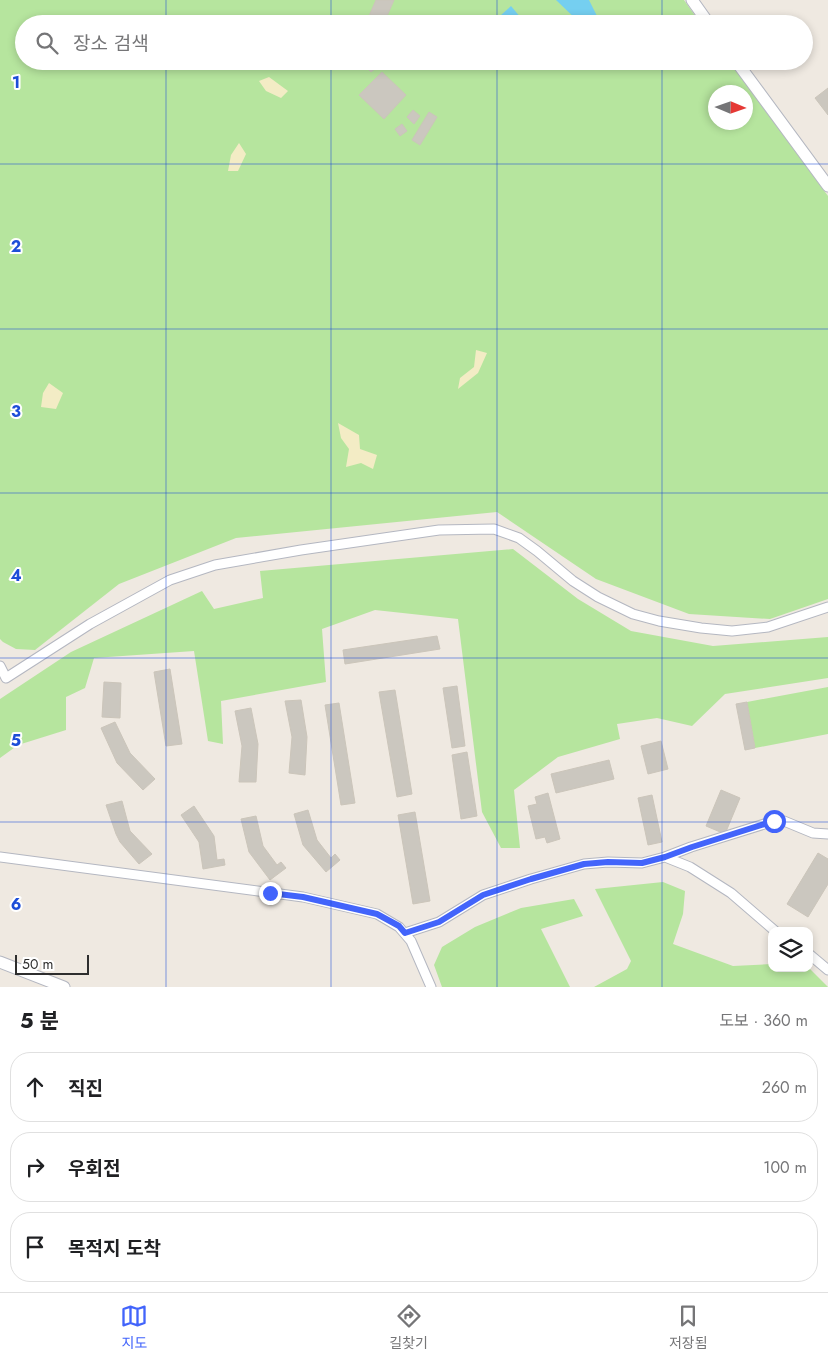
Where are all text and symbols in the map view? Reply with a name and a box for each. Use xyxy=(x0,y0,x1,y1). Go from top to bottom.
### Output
search box xyxy=(15,15,813,70)
icon: search xyxy=(33,29,61,57)
text: 장소 검색 xyxy=(73,30,149,57)
text: 1 xyxy=(12,71,20,94)
north arrow xyxy=(708,85,753,130)
text: 2 xyxy=(11,235,21,258)
text: 3 xyxy=(11,400,21,423)
text: 4 xyxy=(10,564,22,587)
text: 5 xyxy=(11,729,21,752)
route start xyxy=(763,810,786,833)
route end xyxy=(259,882,282,905)
text: 6 xyxy=(11,893,21,916)
map controls xyxy=(768,927,813,972)
button: layers xyxy=(768,927,813,972)
scale bar xyxy=(15,952,89,975)
text: 50 m xyxy=(22,954,53,974)
text: 5 분 xyxy=(20,1006,59,1036)
text: 도보 · 360 m xyxy=(719,1009,808,1032)
icon: ahead xyxy=(21,1073,49,1101)
text: 직진 xyxy=(68,1075,103,1102)
text: 260 m xyxy=(762,1076,807,1099)
icon: right xyxy=(21,1153,49,1181)
text: 우회전 xyxy=(68,1155,120,1182)
text: 100 m xyxy=(763,1156,807,1179)
icon: arrive xyxy=(21,1233,49,1261)
text: 목적지 도착 xyxy=(68,1235,161,1262)
tab: 지도 xyxy=(120,1302,148,1353)
tab: 길찾기 xyxy=(389,1302,428,1353)
tab: 저장됨 xyxy=(669,1302,708,1353)

